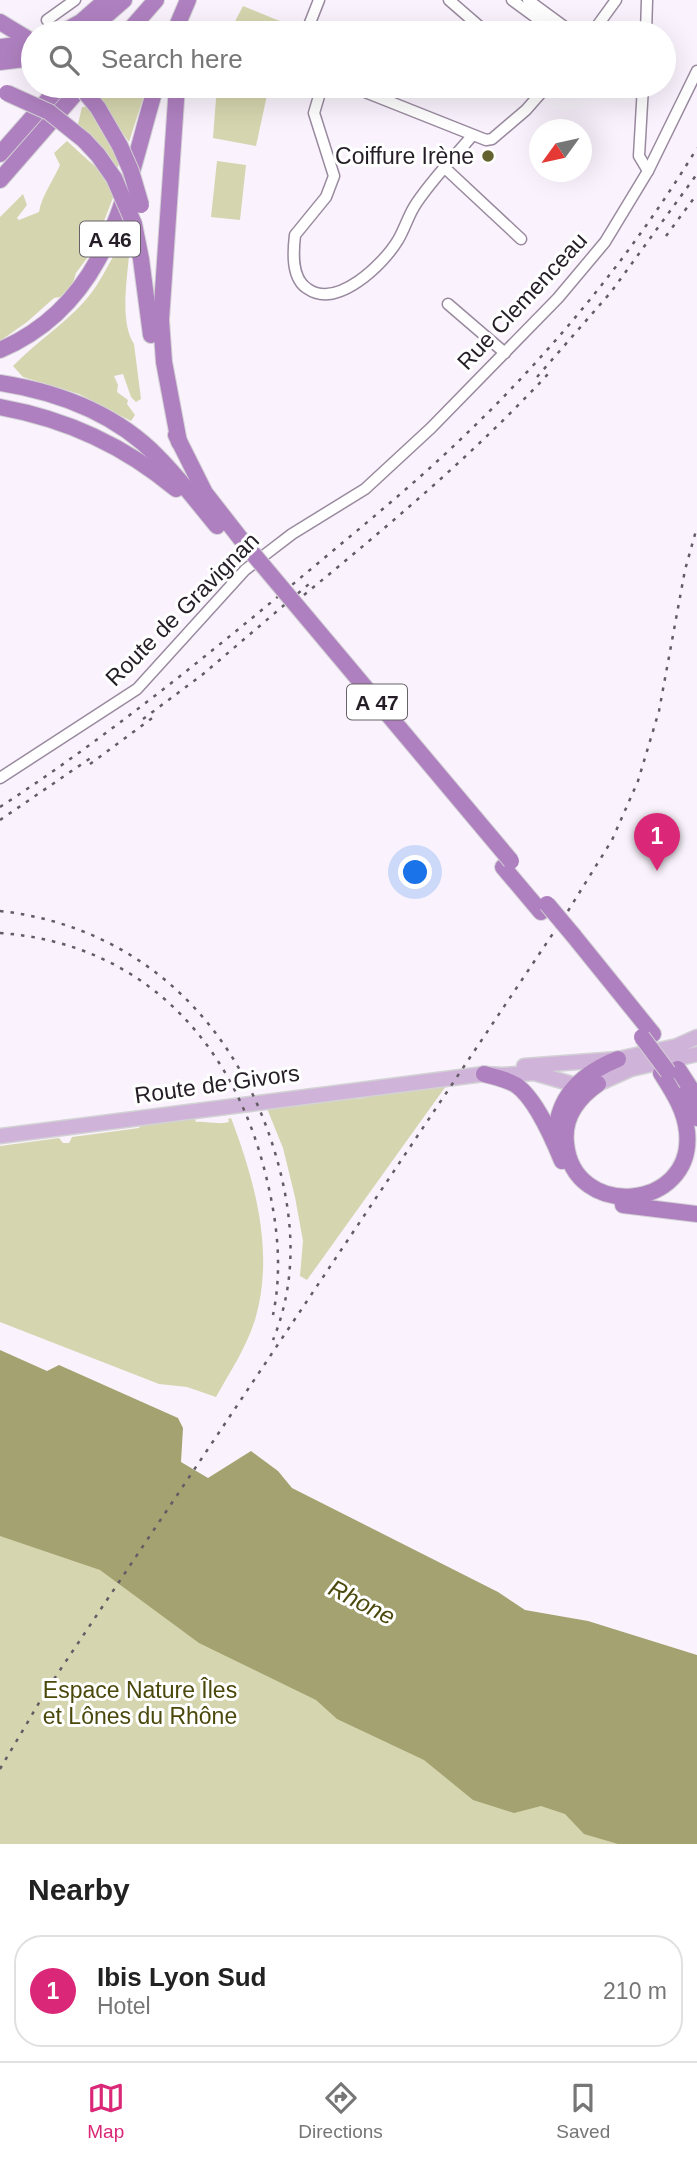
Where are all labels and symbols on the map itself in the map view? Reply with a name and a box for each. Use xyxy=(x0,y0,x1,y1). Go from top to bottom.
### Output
north arrow xyxy=(529,119,592,182)
place label: Coiffure Irène xyxy=(335,143,474,169)
marker: Coiffure Irène xyxy=(480,148,496,164)
road number: A 46 xyxy=(80,222,140,256)
street label: Rue Clemenceau xyxy=(452,227,592,375)
street label: Route de Gravignan xyxy=(100,527,264,691)
road number: A 47 xyxy=(347,684,407,720)
pin: 1 xyxy=(634,813,680,871)
your location xyxy=(398,855,432,889)
street label: Route de Givors xyxy=(133,1060,301,1108)
water label: Rhone xyxy=(324,1574,400,1630)
park label: Espace Nature Îles et Lônes du Rhône xyxy=(43,1677,237,1729)

